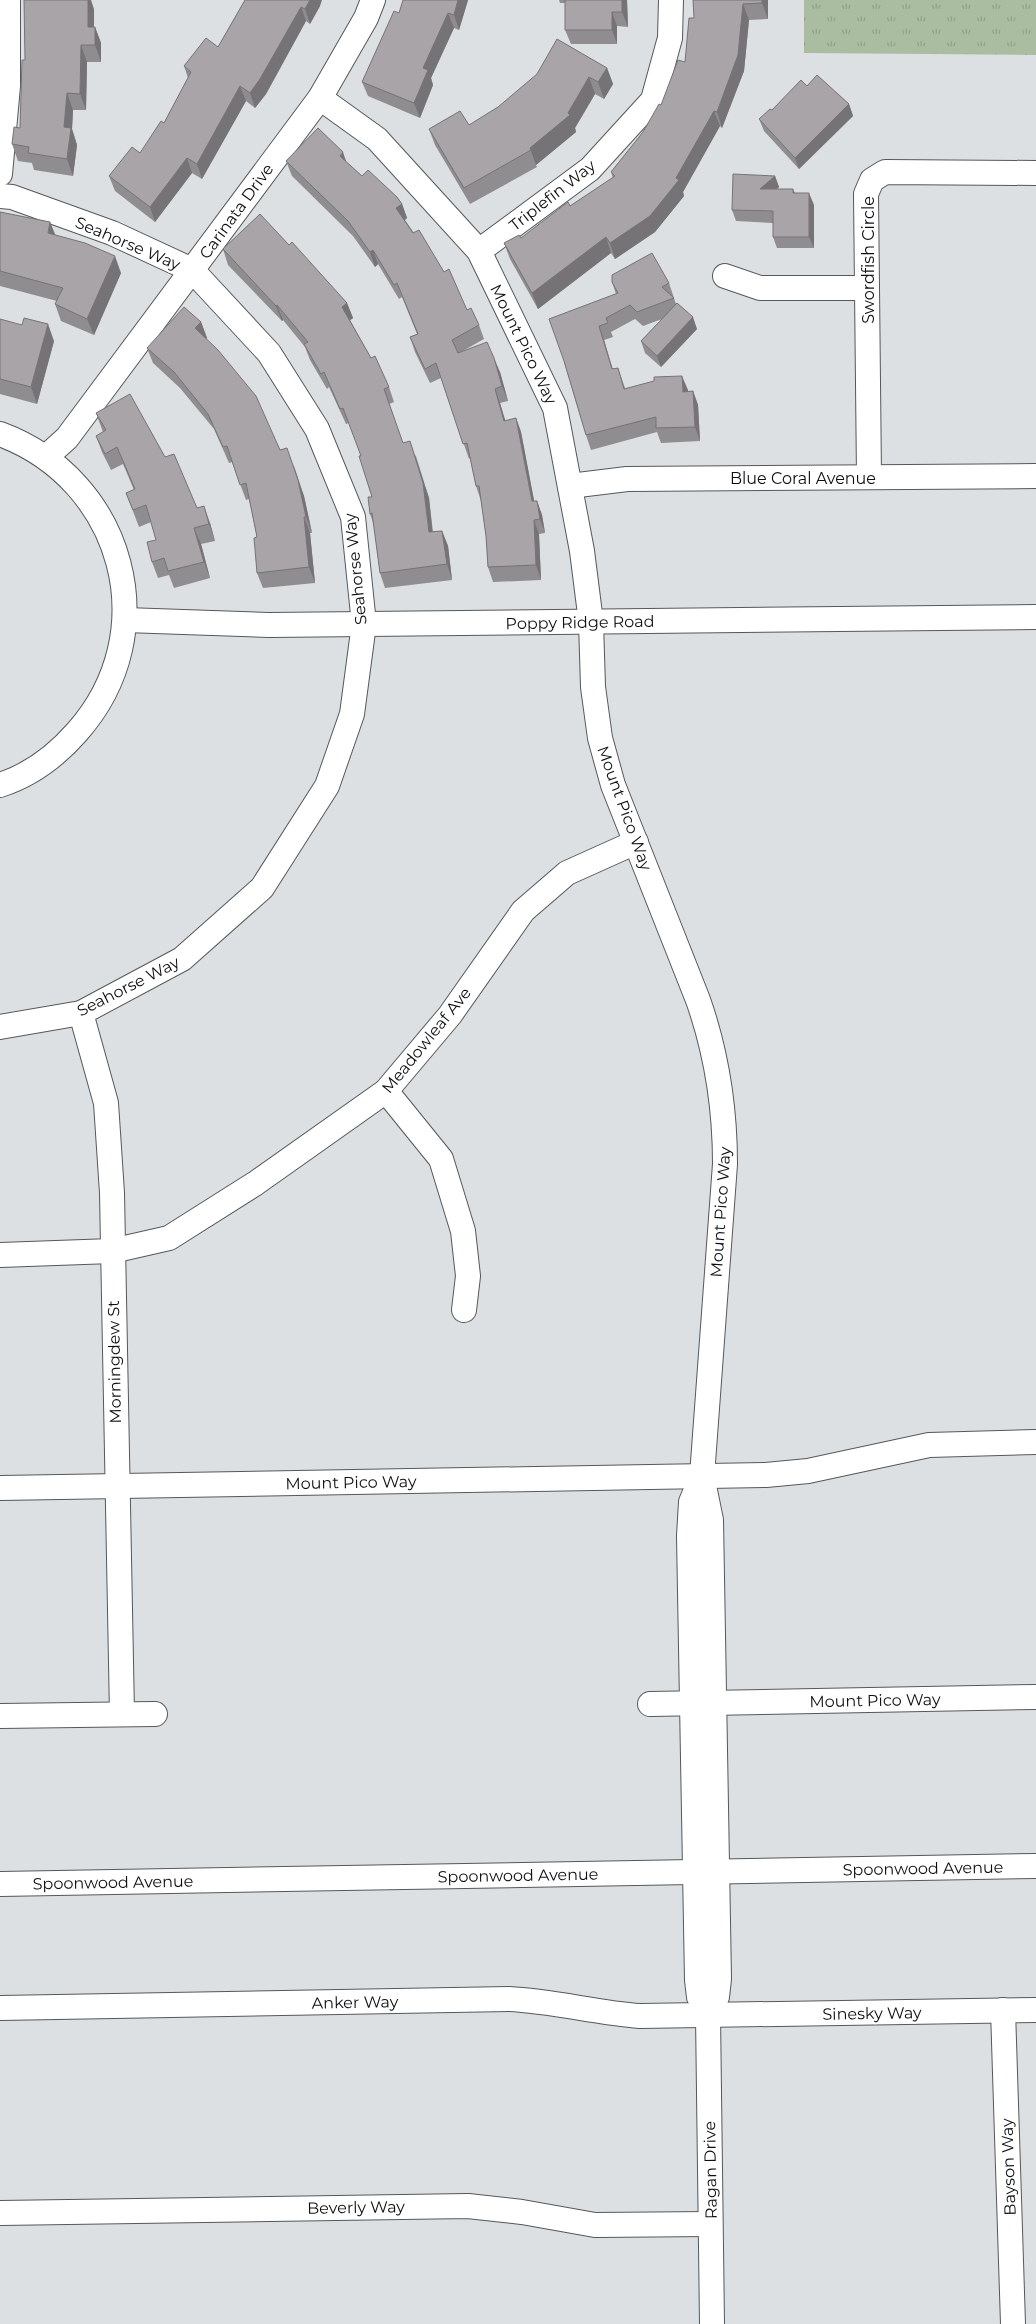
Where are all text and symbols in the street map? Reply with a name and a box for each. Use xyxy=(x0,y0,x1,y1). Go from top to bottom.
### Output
street label: Triplefin Way xyxy=(506,156,599,235)
street label: Carinata Drive xyxy=(195,160,277,263)
street label: Swordfish Circle xyxy=(859,196,878,324)
street label: Seahorse Way xyxy=(72,213,184,274)
street label: Mount Pico Way xyxy=(486,281,561,408)
street label: Blue Coral Avenue xyxy=(730,469,876,488)
street label: Seahorse Way xyxy=(340,512,371,626)
street label: Poppy Ridge Road xyxy=(505,612,655,633)
street label: Mount Pico Way xyxy=(593,743,656,873)
street label: Seahorse Way xyxy=(74,952,183,1020)
street label: Meadowleaf Ave xyxy=(378,984,475,1097)
street label: Mount Pico Way xyxy=(706,1146,735,1278)
street label: Morningdew St xyxy=(104,1300,125,1424)
street label: Mount Pico Way xyxy=(285,1472,417,1493)
street label: Mount Pico Way xyxy=(809,1690,941,1711)
street label: Spoonwood Avenue xyxy=(842,1858,1004,1879)
street label: Spoonwood Avenue xyxy=(437,1865,599,1886)
street label: Spoonwood Avenue xyxy=(32,1872,194,1893)
street label: Anker Way xyxy=(312,1992,399,2013)
street label: Sinesky Way xyxy=(822,2003,922,2024)
street label: Bayson Way xyxy=(997,2118,1020,2216)
street label: Ragan Drive xyxy=(700,2121,721,2219)
street label: Beverly Way xyxy=(307,2197,405,2218)

